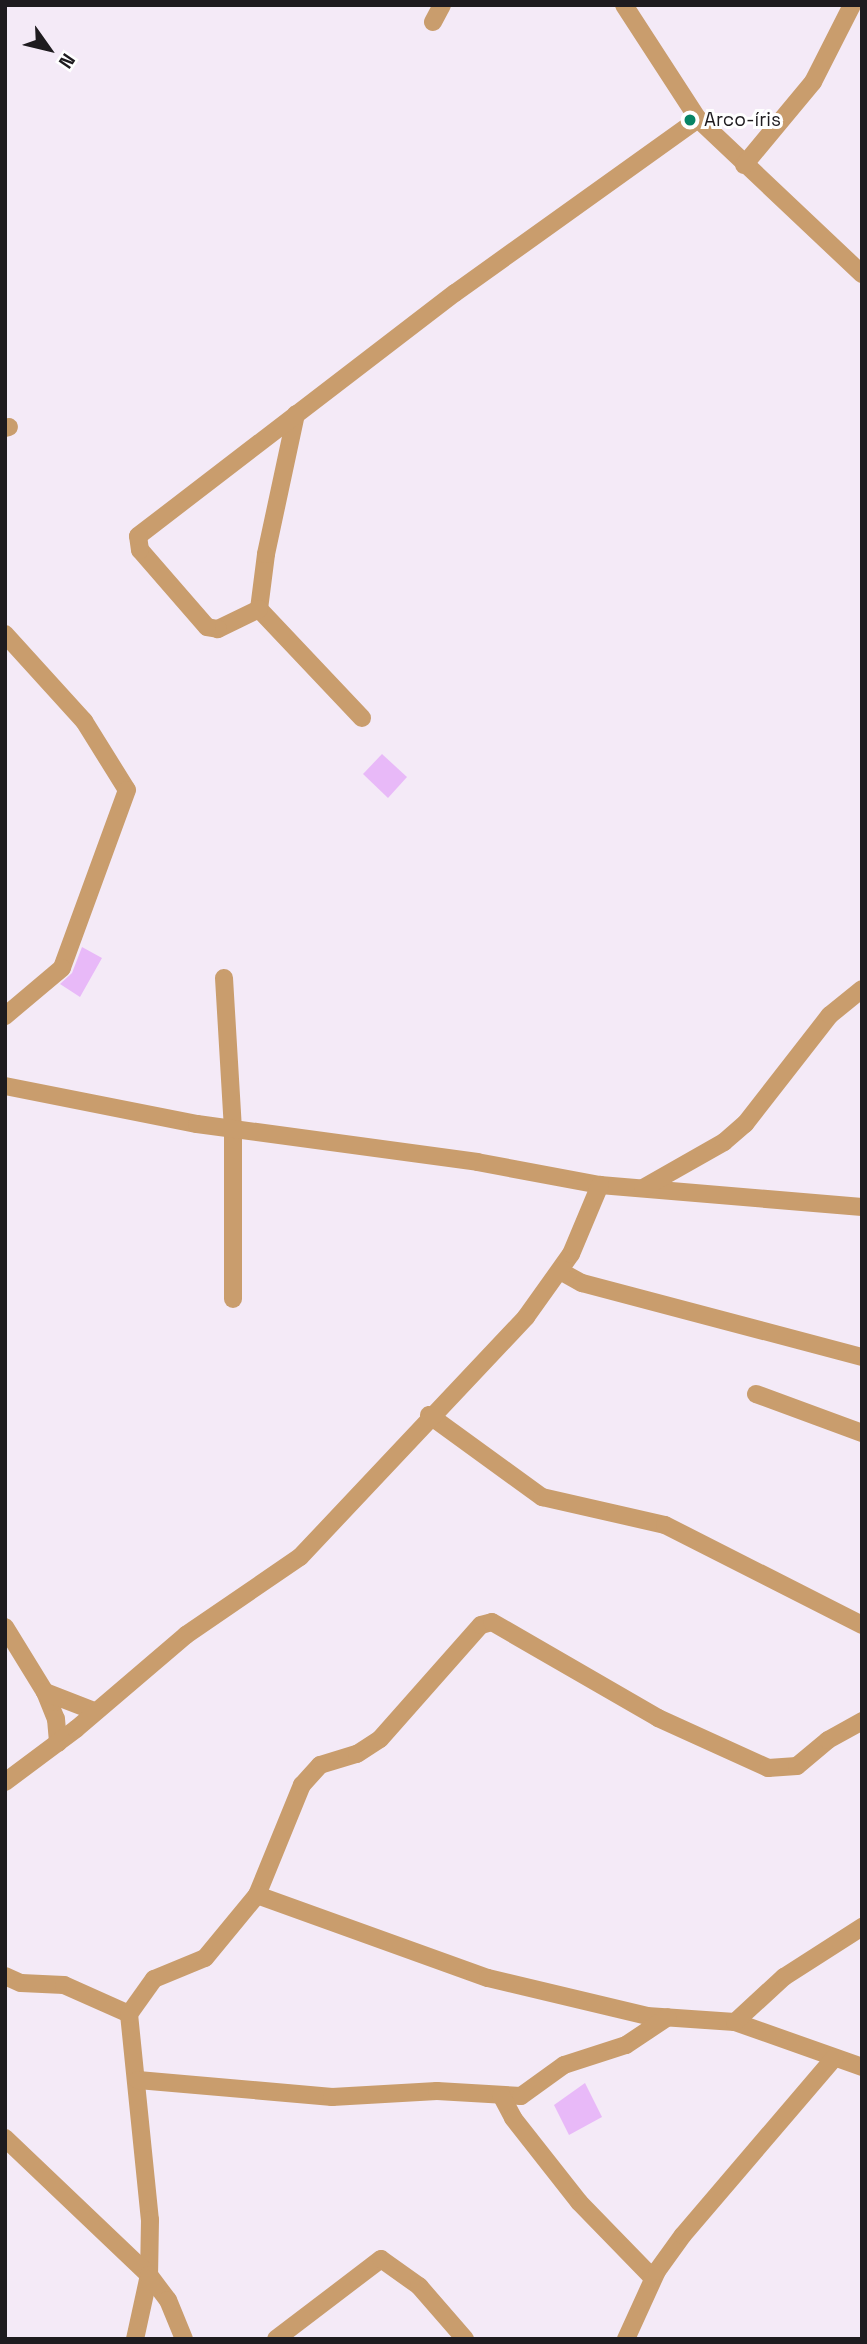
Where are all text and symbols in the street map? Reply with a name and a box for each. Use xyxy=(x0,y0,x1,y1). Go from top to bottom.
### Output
north arrow xyxy=(14,14,84,84)
text: N xyxy=(53,49,81,73)
place label: Arco-íris xyxy=(704,109,781,131)
marker: Arco-íris xyxy=(682,112,698,128)

